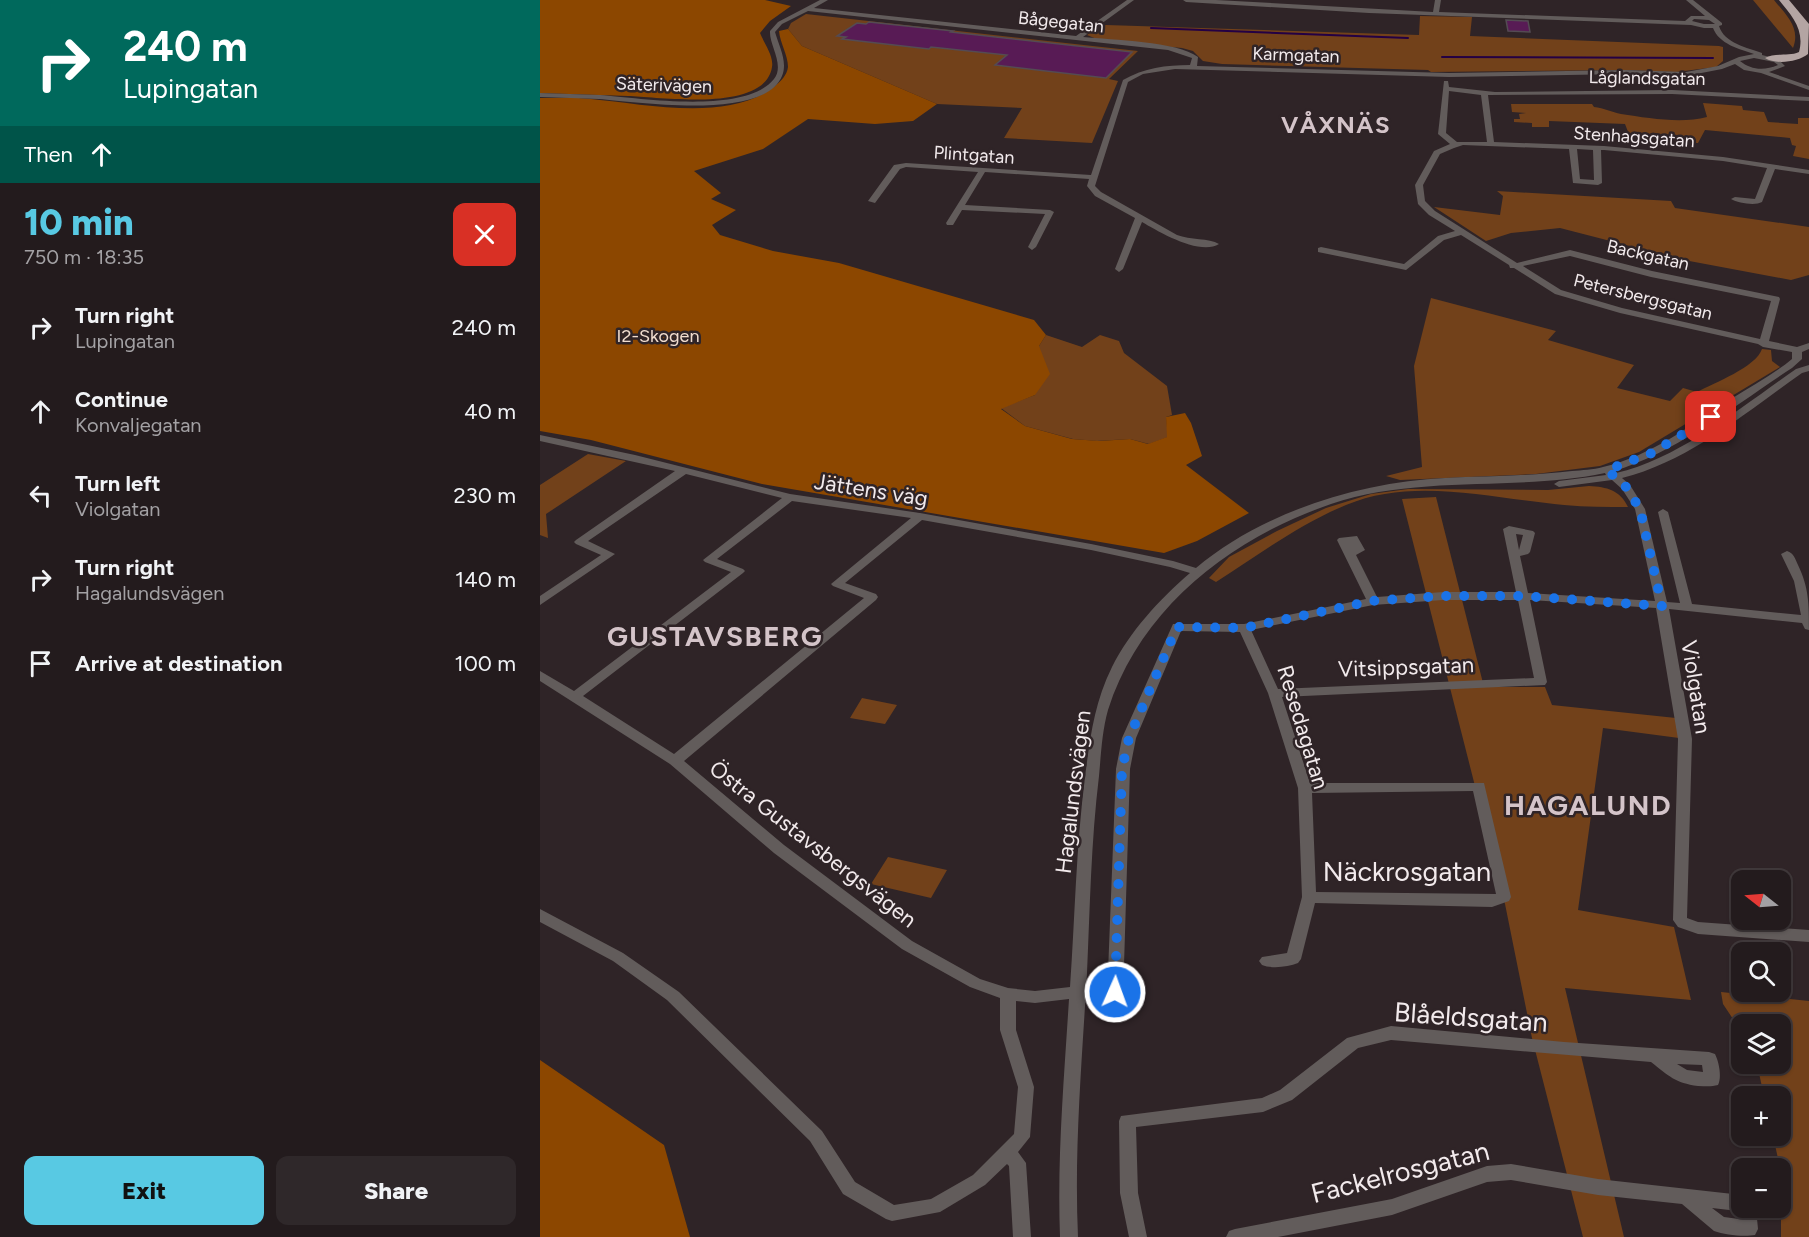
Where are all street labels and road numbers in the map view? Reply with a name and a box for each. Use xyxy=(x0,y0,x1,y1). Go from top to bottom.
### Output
street label: Bågegatan xyxy=(1017,7,1105,37)
street label: Karmgatan xyxy=(1252,42,1340,68)
street label: Låglandsgatan xyxy=(1588,66,1706,90)
street label: Säterivägen xyxy=(616,72,712,98)
street label: Stenhagsgatan xyxy=(1573,122,1695,152)
street label: Plintgatan xyxy=(933,141,1015,169)
street label: Backgatan xyxy=(1605,235,1691,275)
street label: Petersbergsgatan xyxy=(1571,269,1715,325)
street label: Jättens väg xyxy=(812,468,930,512)
street label: Violgatan xyxy=(1675,639,1717,735)
street label: Vitsippsgatan xyxy=(1337,651,1475,683)
street label: Resedagatan xyxy=(1271,662,1335,792)
street label: Hagalundsvägen xyxy=(1050,709,1096,875)
street label: Östra Gustavsbergsvägen xyxy=(704,755,922,933)
street label: Näckrosgatan xyxy=(1323,855,1491,888)
street label: Blåeldsgatan xyxy=(1393,995,1549,1039)
street label: Fackelrosgatan xyxy=(1308,1134,1492,1210)

